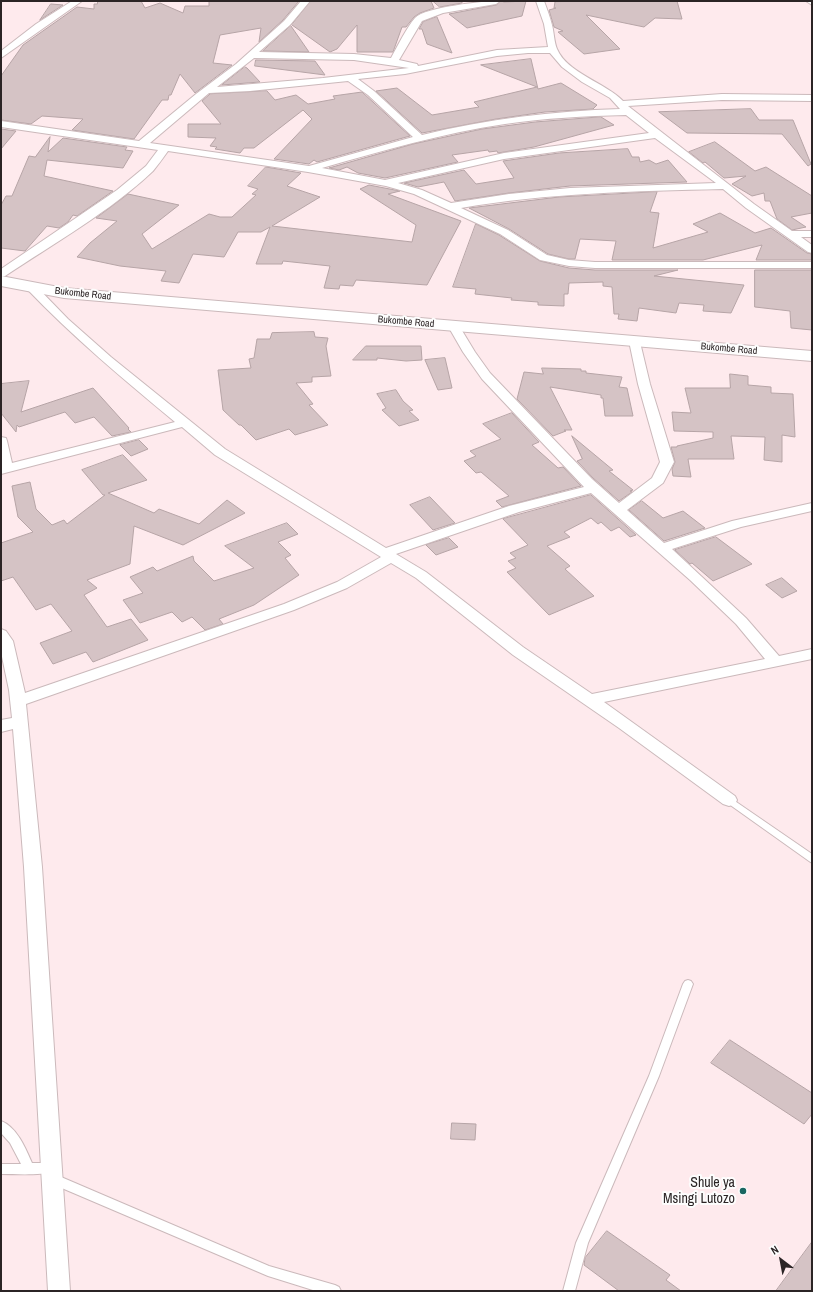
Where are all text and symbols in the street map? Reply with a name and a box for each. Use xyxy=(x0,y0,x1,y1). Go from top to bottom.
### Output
street label: Bukombe Road xyxy=(54,285,112,303)
street label: Bukombe Road xyxy=(377,314,435,330)
street label: Bukombe Road xyxy=(700,341,758,357)
place label: Shule ya Msingi Lutozo xyxy=(663,1175,735,1208)
marker: Shule ya Msingi Lutozo xyxy=(738,1186,748,1196)
north arrow xyxy=(761,1240,801,1280)
text: N xyxy=(768,1242,781,1257)

